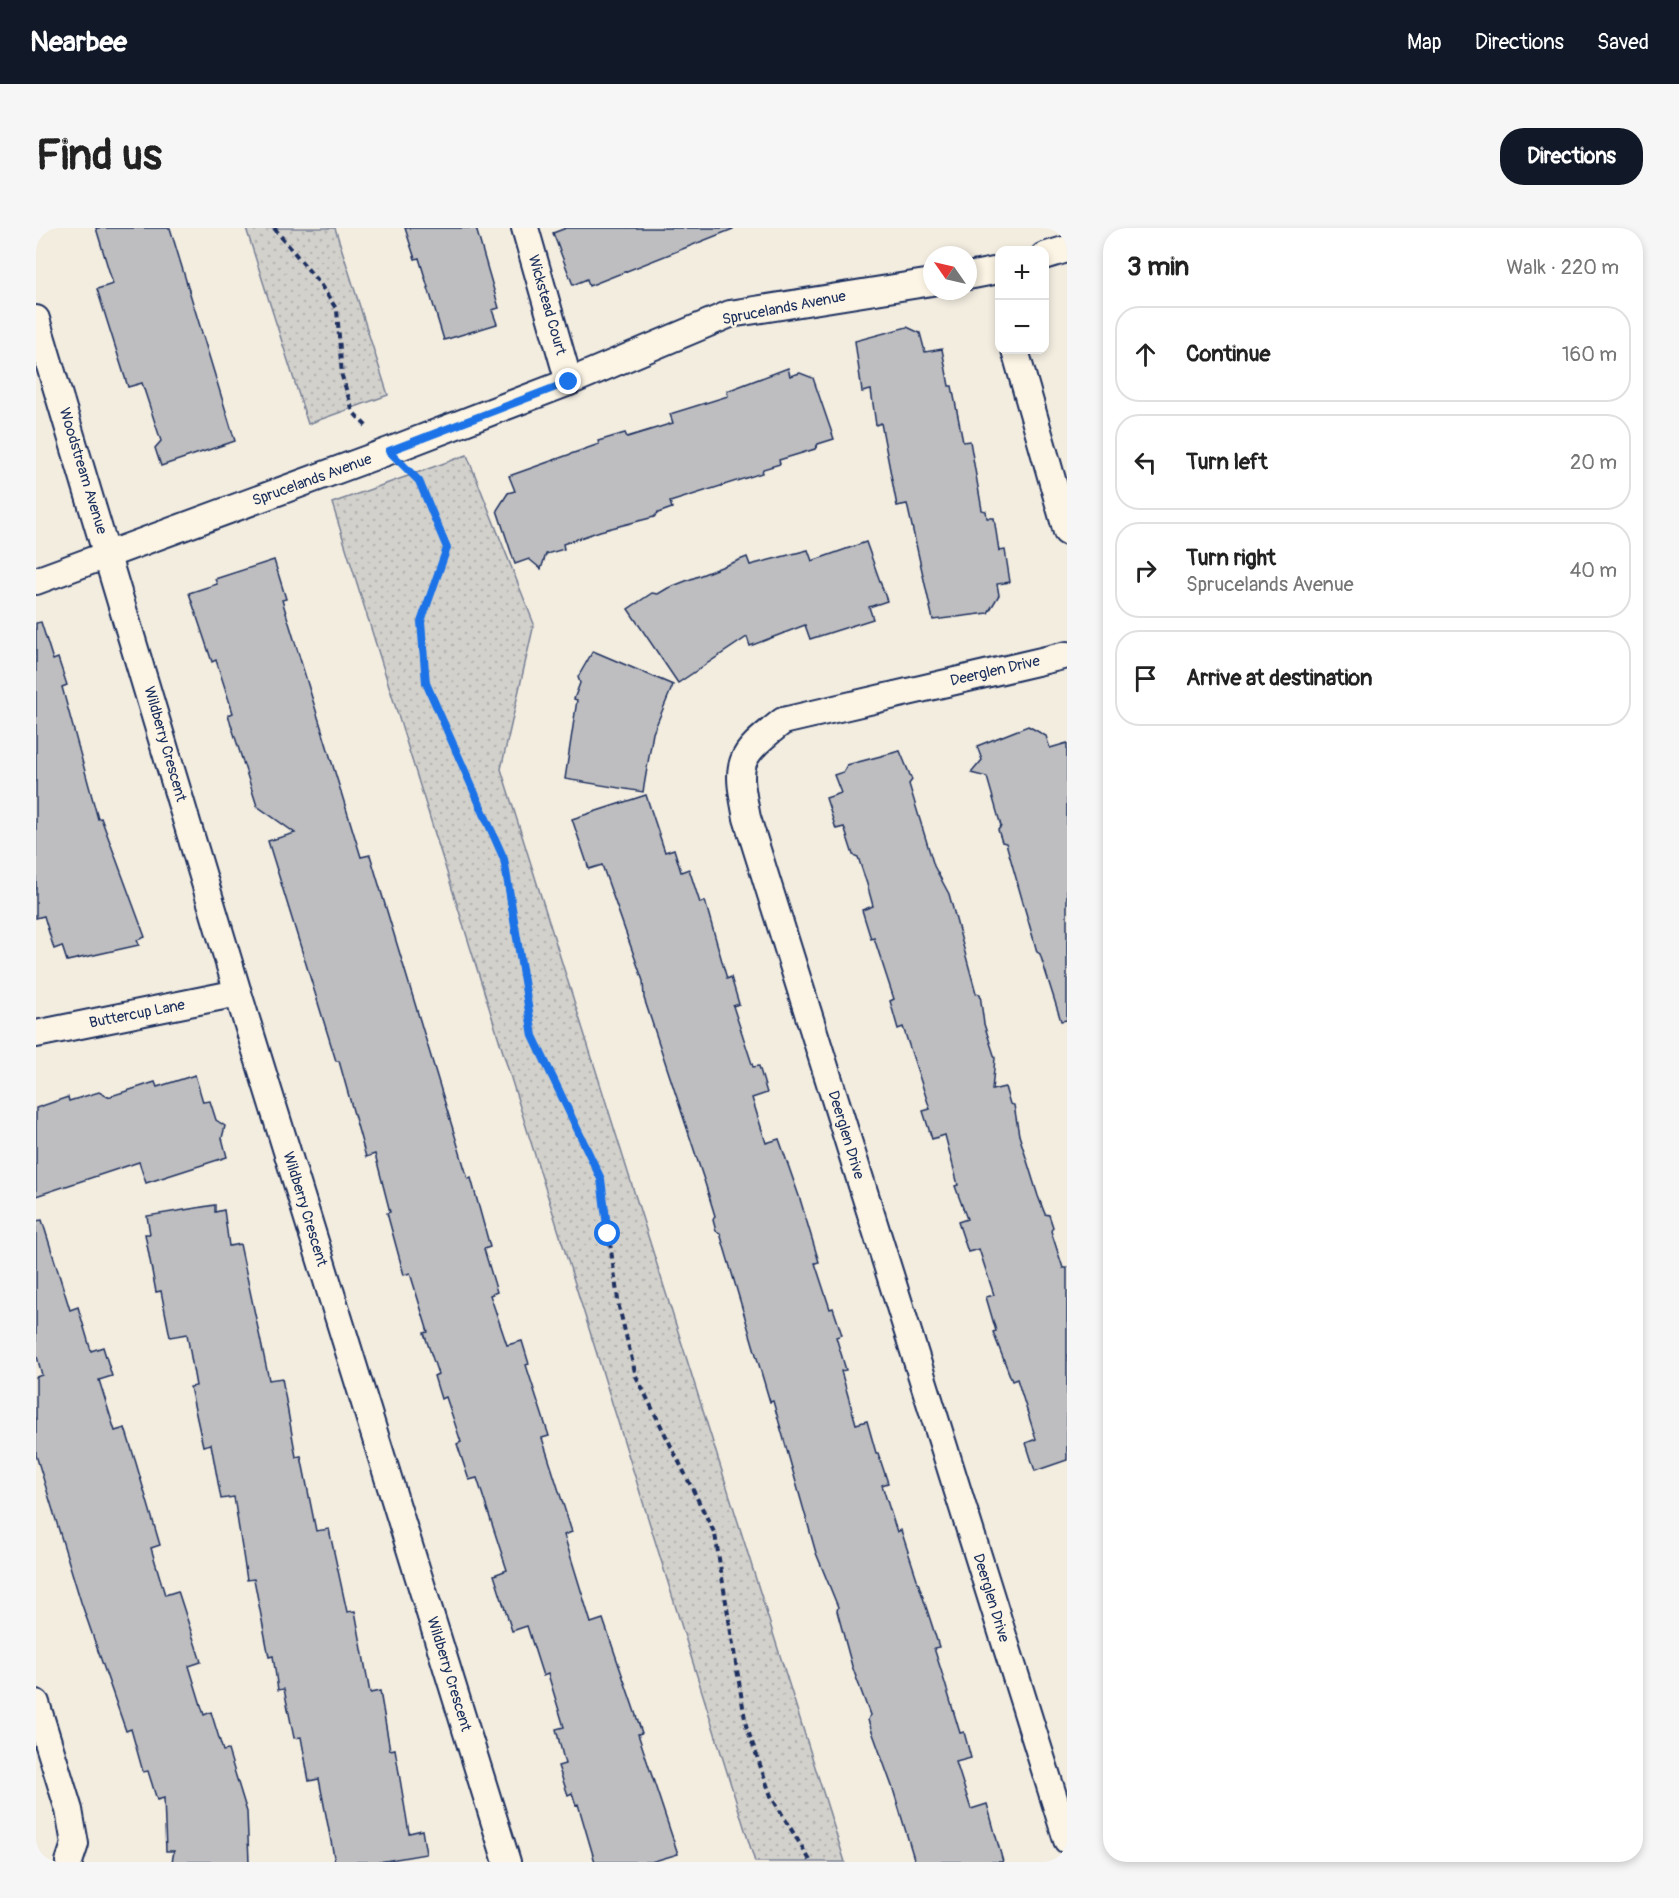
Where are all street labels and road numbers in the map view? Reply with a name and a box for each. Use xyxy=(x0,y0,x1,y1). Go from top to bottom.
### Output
street label: Wickstead Court xyxy=(524,253,571,358)
street label: Sprucelands Avenue xyxy=(720,287,848,329)
street label: Woodstream Avenue xyxy=(55,406,111,537)
street label: Sprucelands Avenue xyxy=(250,449,375,510)
street label: Deerglen Drive xyxy=(948,651,1042,691)
street label: Wildberry Crescent xyxy=(139,684,191,805)
street label: Buttercup Lane xyxy=(87,995,187,1033)
street label: Deerglen Drive xyxy=(824,1088,869,1182)
street label: Wildberry Crescent xyxy=(279,1149,332,1270)
street label: Deerglen Drive xyxy=(969,1551,1014,1645)
street label: Wildberry Crescent xyxy=(423,1614,476,1735)

